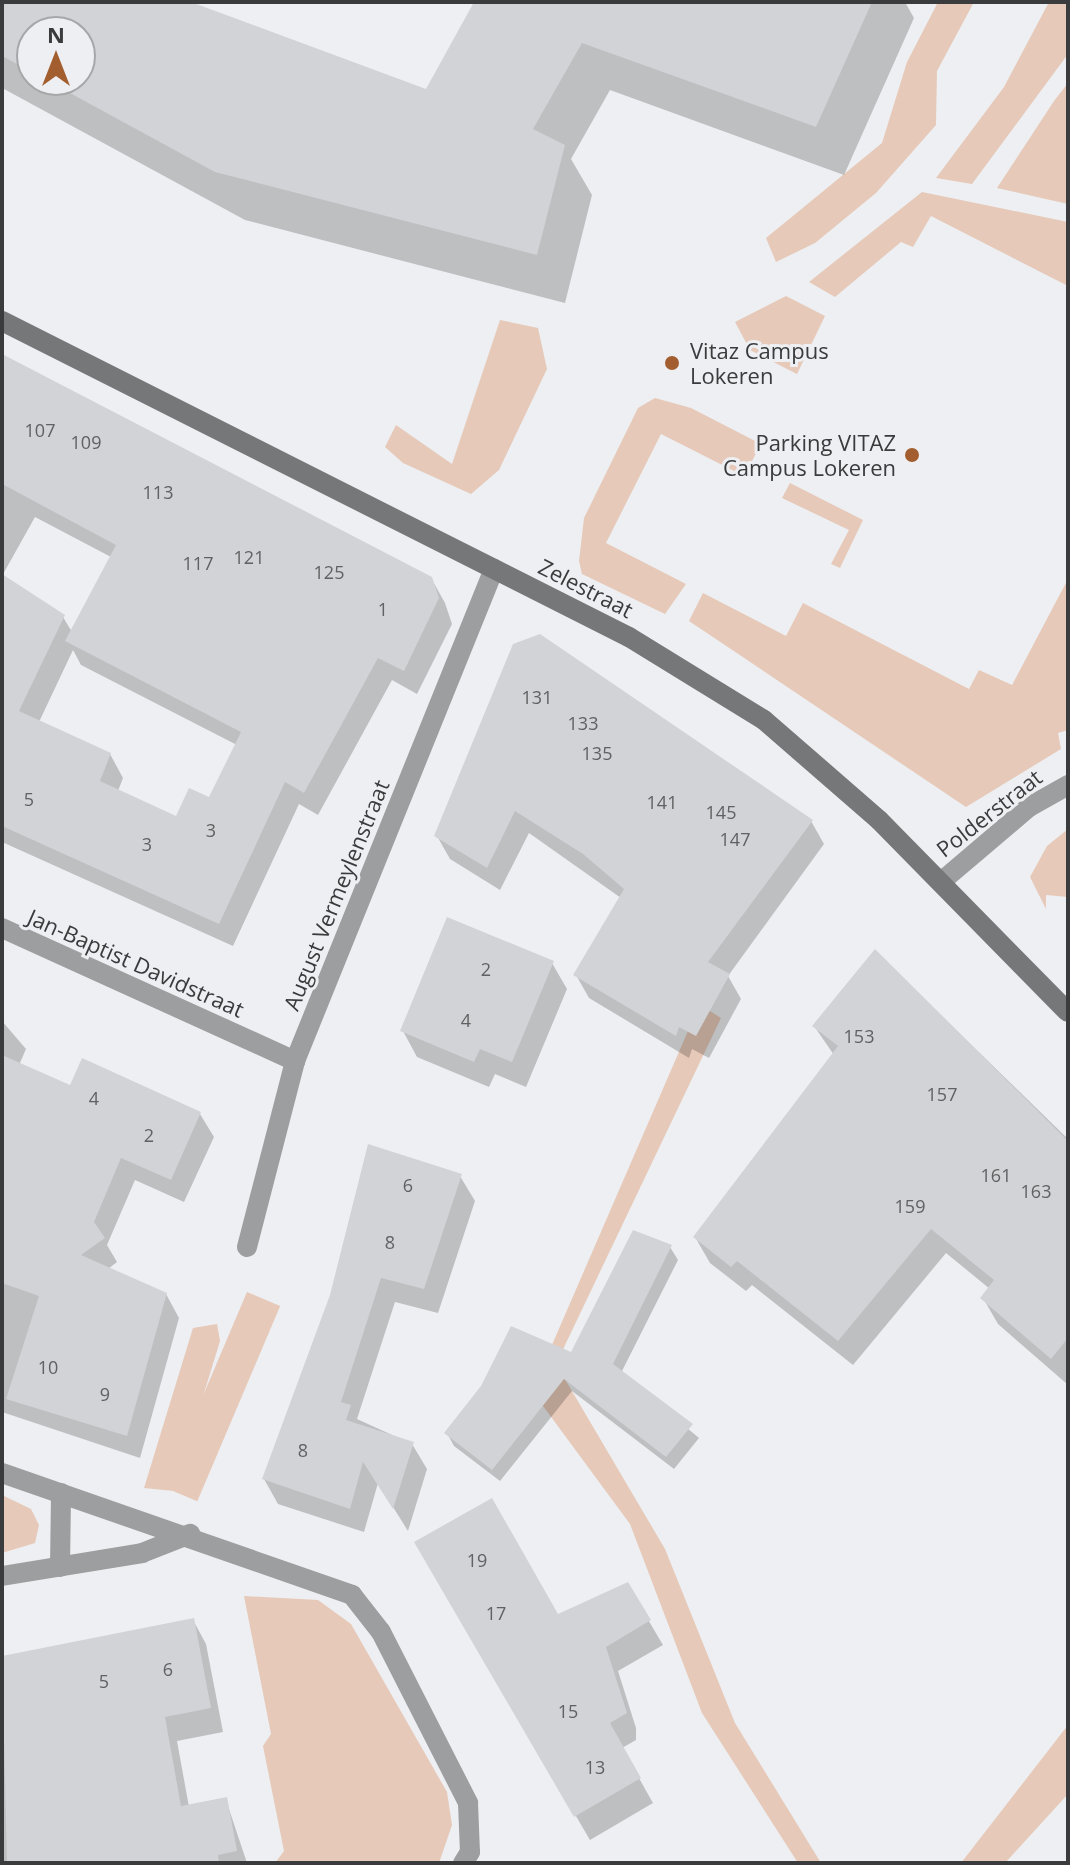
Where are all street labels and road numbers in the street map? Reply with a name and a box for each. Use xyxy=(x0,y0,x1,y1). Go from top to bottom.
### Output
street label: Zelestraat xyxy=(534,553,638,623)
street label: Polderstraat xyxy=(931,764,1047,862)
street label: August Vermeylenstraat xyxy=(278,776,394,1014)
street label: Jan-Baptist Davidstraat xyxy=(24,903,248,1023)

